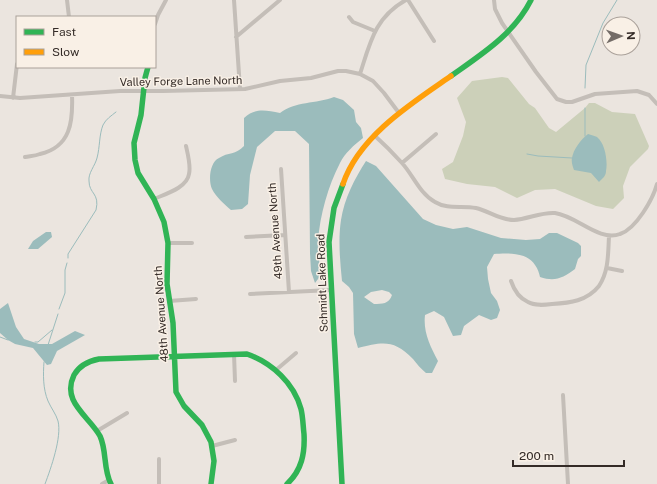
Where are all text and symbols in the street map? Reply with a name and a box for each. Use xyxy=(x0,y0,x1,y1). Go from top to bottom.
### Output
legend xyxy=(16,16,156,68)
north arrow xyxy=(601,16,641,56)
text: Fast xyxy=(52,25,77,39)
text: N xyxy=(625,31,637,40)
text: Slow xyxy=(52,45,80,59)
street label: Valley Forge Lane North xyxy=(120,74,242,88)
street label: 49th Avenue North xyxy=(266,182,284,280)
street label: Schmidt Lake Road xyxy=(314,234,330,332)
street label: 48th Avenue North xyxy=(152,265,170,363)
scale bar xyxy=(513,442,624,468)
text: 200 m xyxy=(519,449,554,463)

